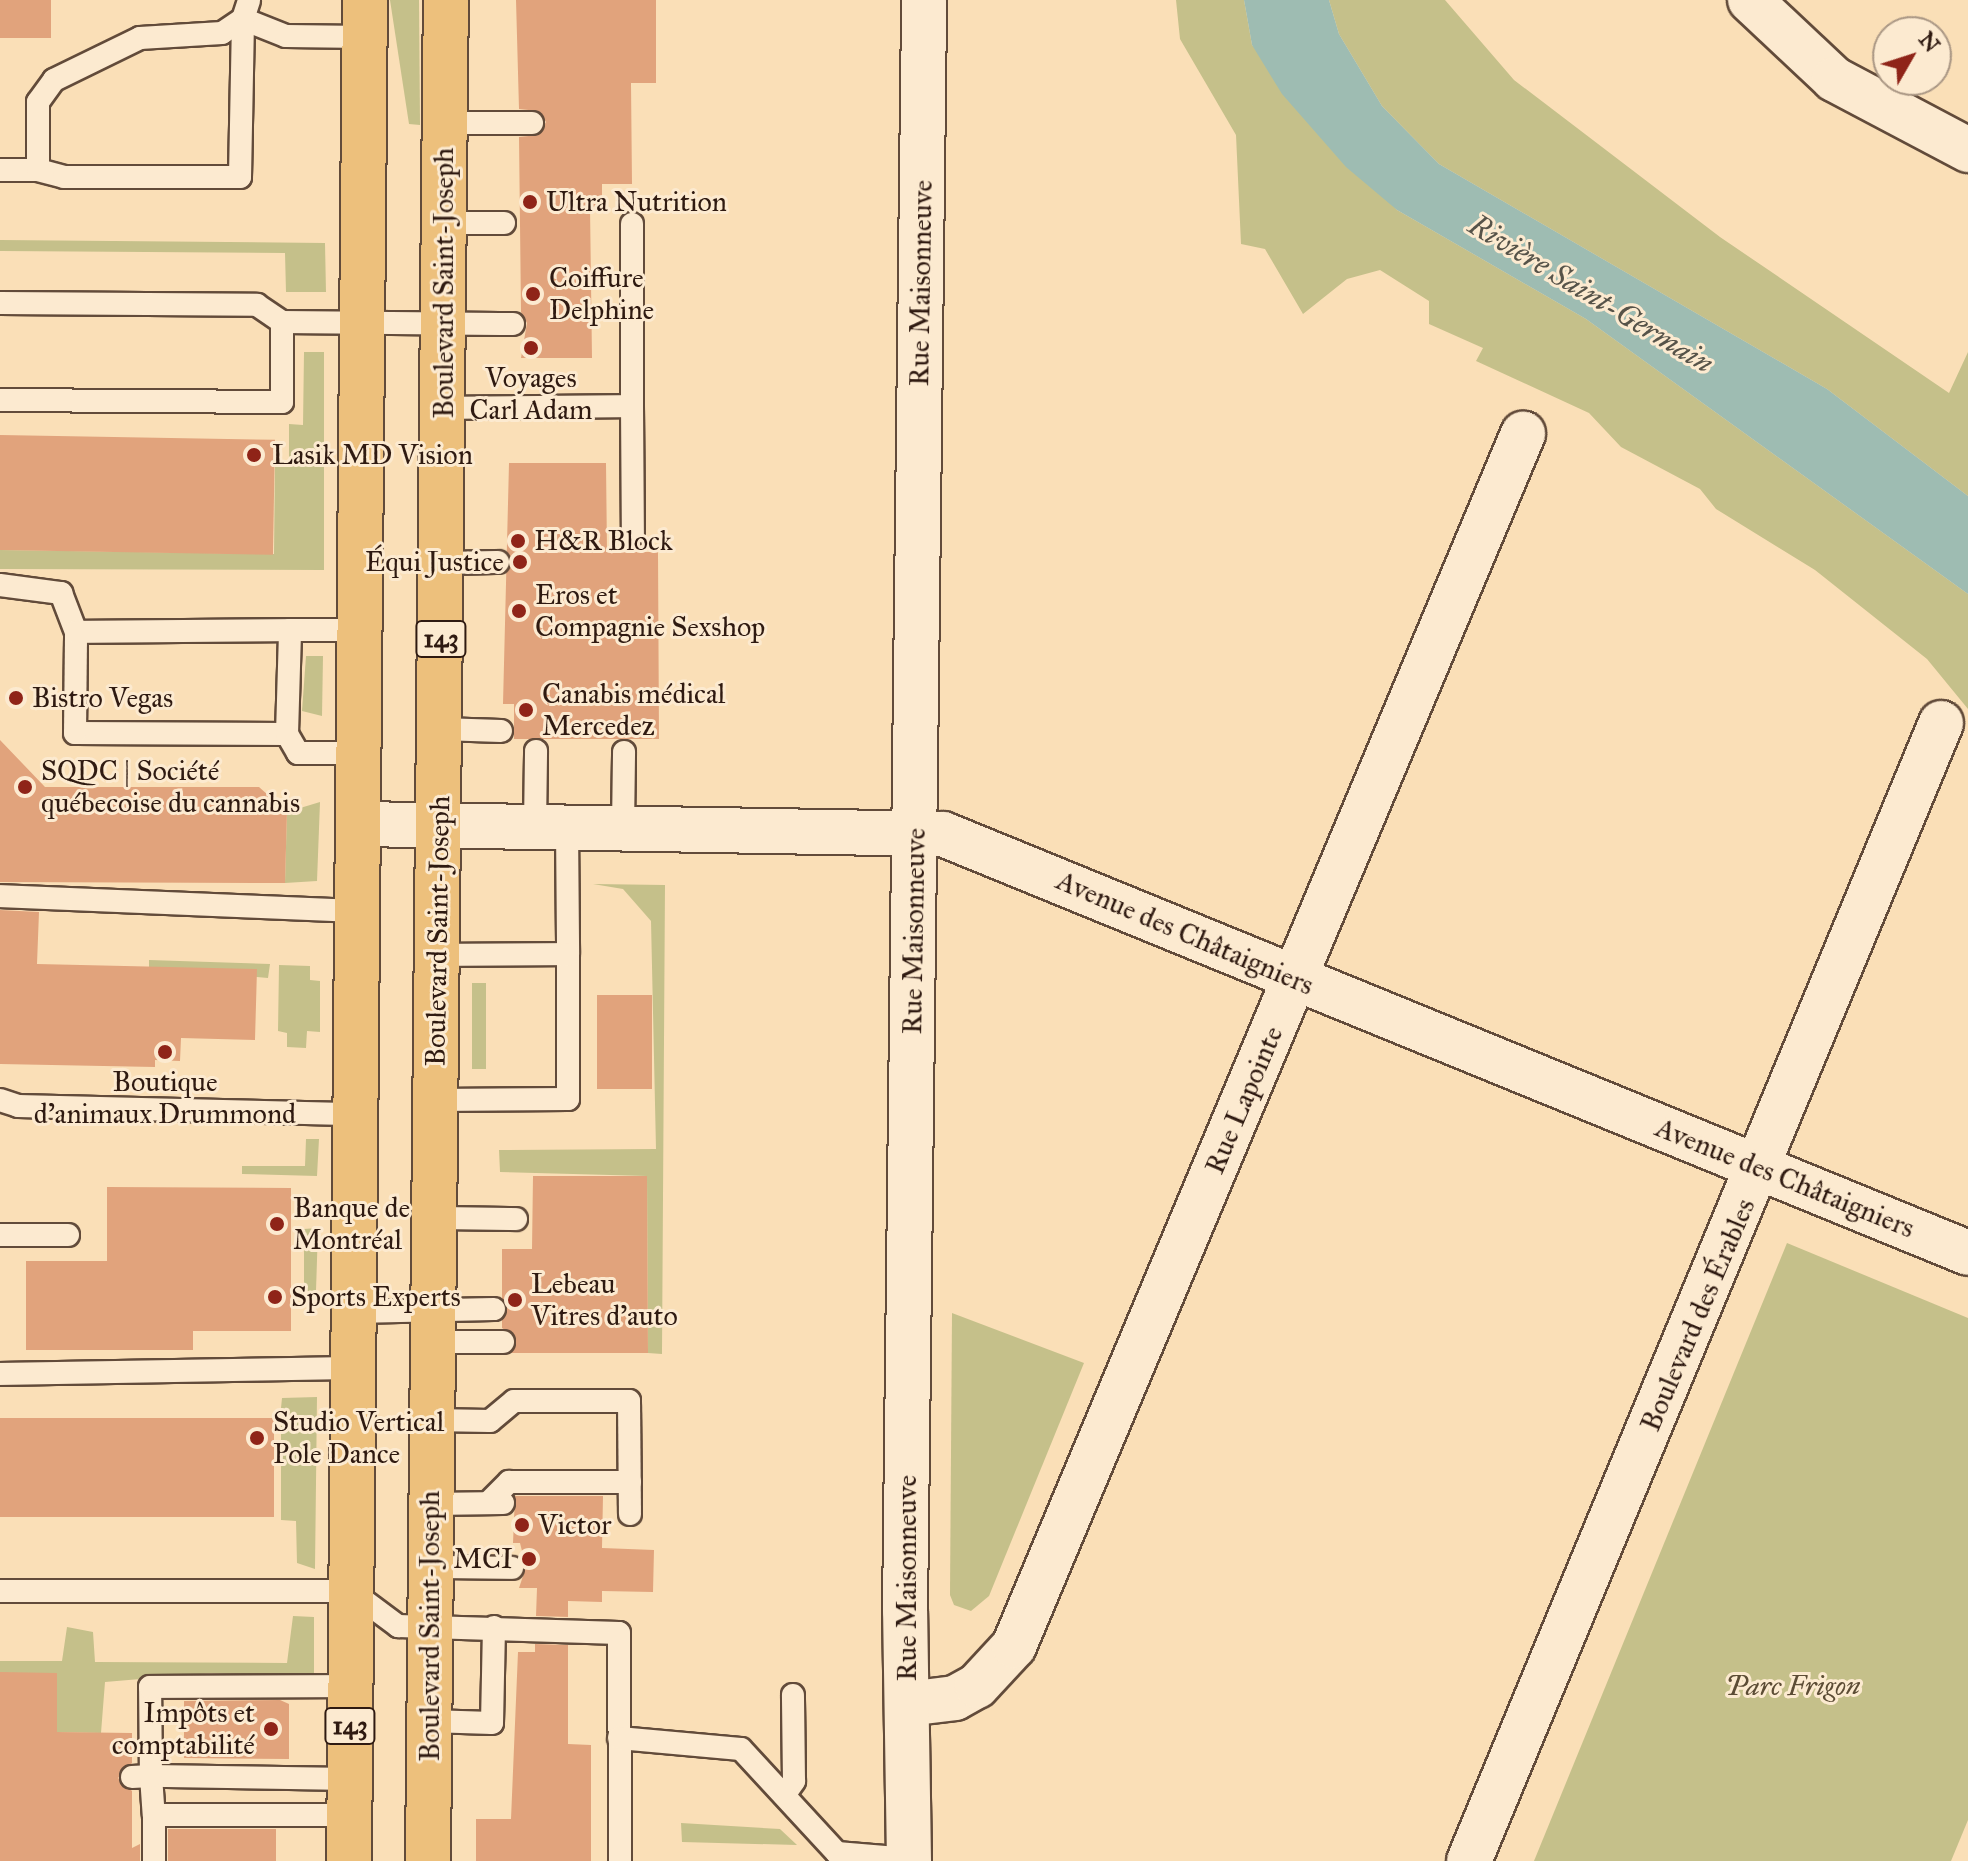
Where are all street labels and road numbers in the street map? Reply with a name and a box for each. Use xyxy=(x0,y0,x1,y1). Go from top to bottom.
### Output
street label: Boulevard Saint-Joseph xyxy=(427,148,461,418)
street label: Rue Maisonneuve xyxy=(902,179,940,387)
road number: 143 xyxy=(415,617,467,661)
street label: Boulevard Saint-Joseph xyxy=(419,795,457,1067)
street label: Rue Maisonneuve xyxy=(895,827,933,1035)
street label: Avenue des Châtaigniers xyxy=(1051,864,1319,1002)
street label: Rue Lapointe xyxy=(1198,1021,1290,1179)
street label: Avenue des Châtaigniers xyxy=(1651,1111,1919,1245)
street label: Boulevard des Érables xyxy=(1634,1194,1762,1436)
street label: Rue Maisonneuve xyxy=(890,1475,924,1681)
street label: Boulevard Saint-Joseph xyxy=(413,1491,447,1761)
road number: 143 xyxy=(324,1704,376,1748)

